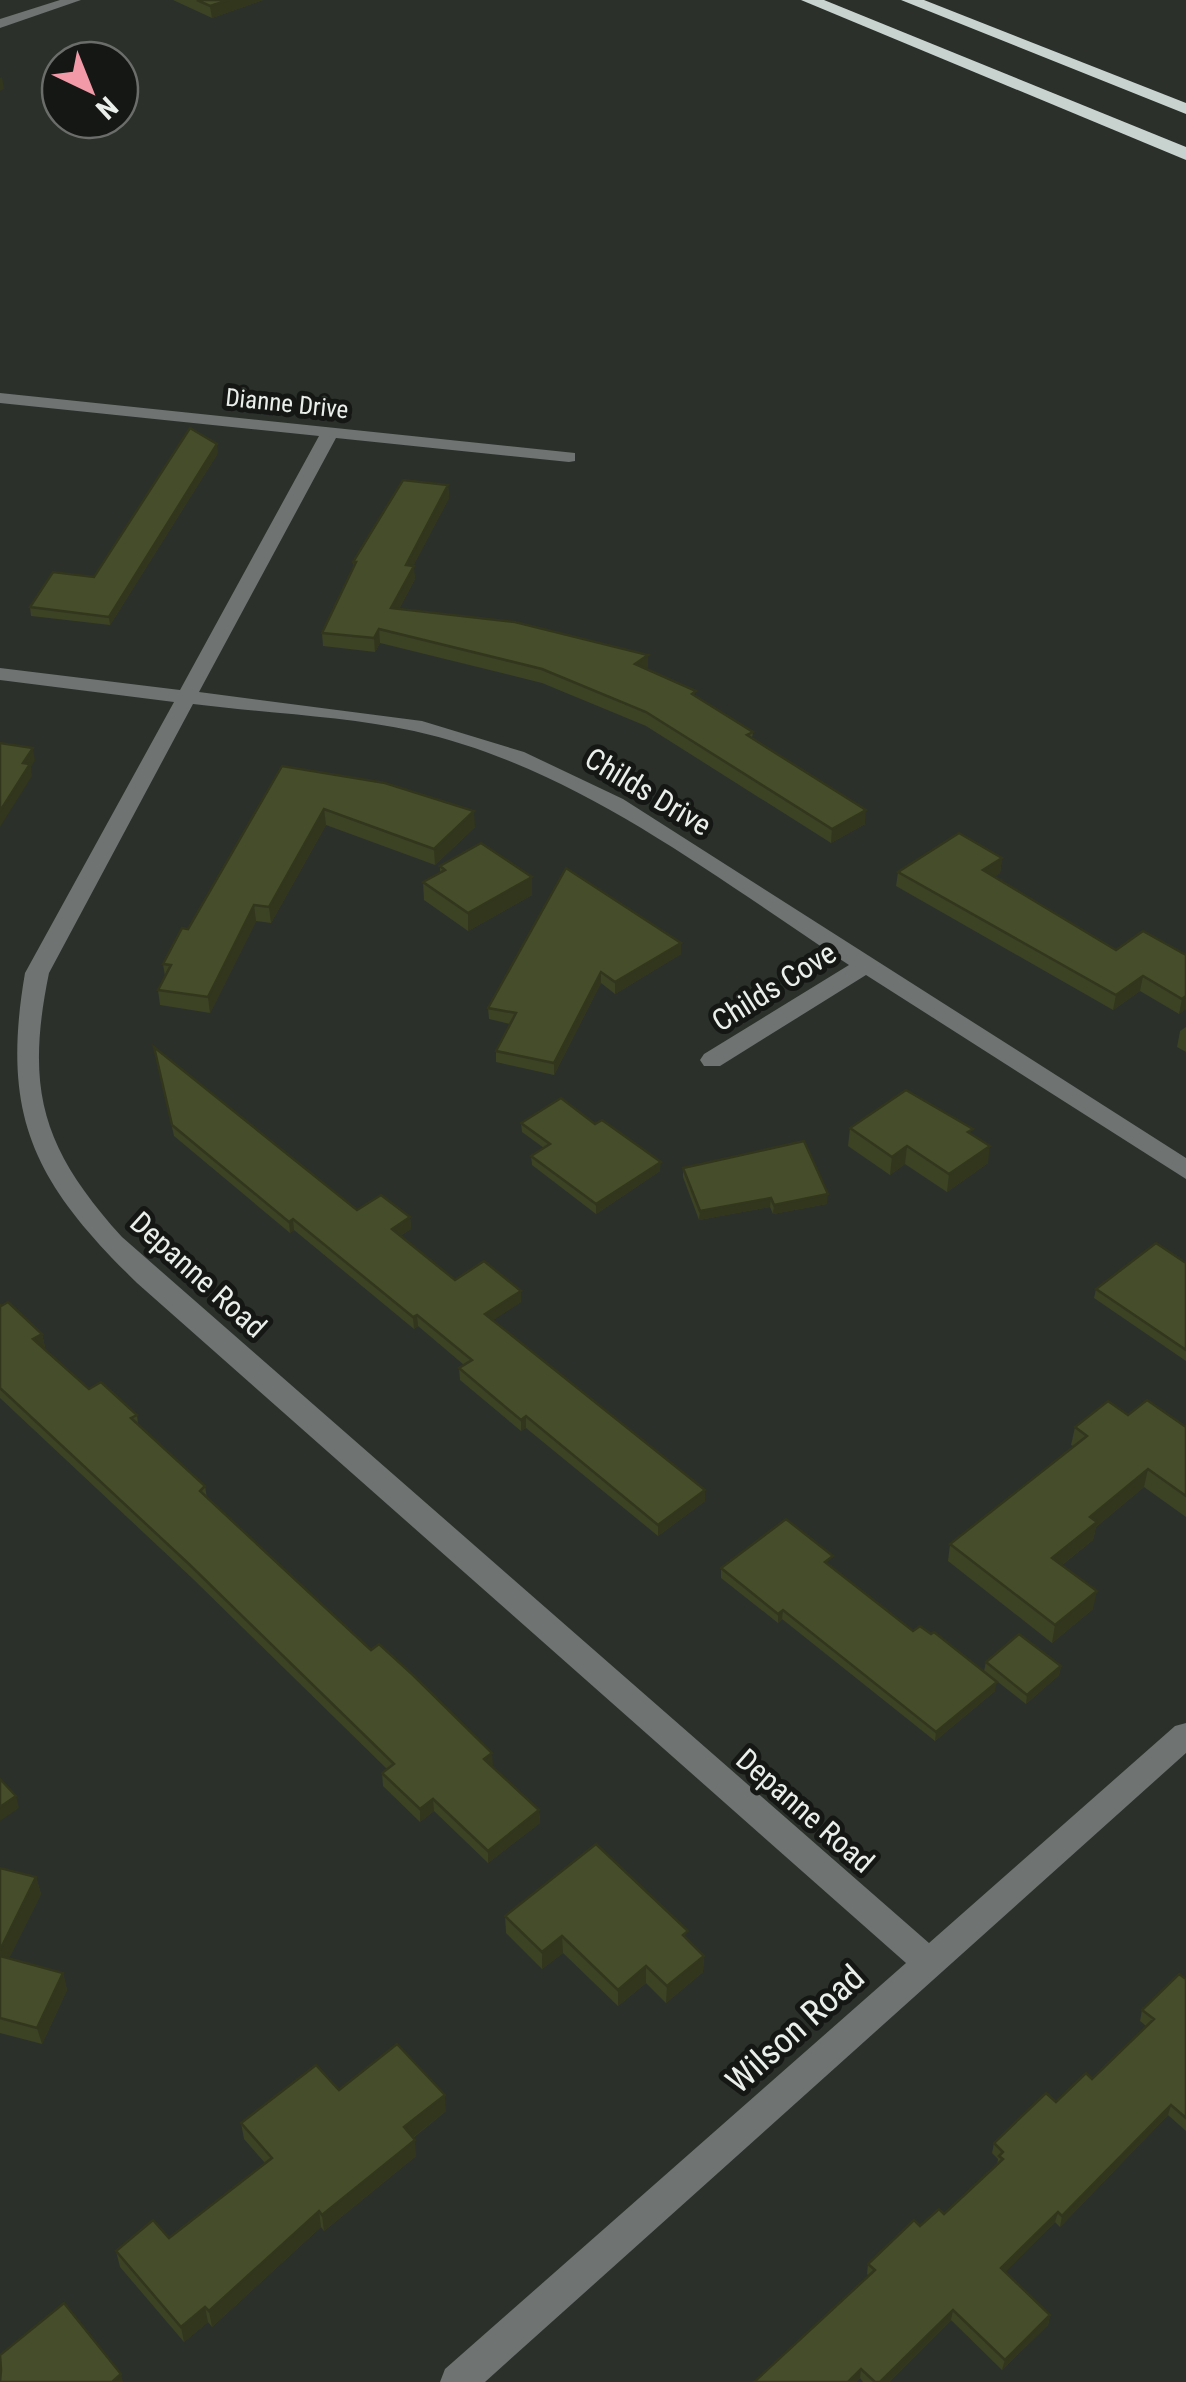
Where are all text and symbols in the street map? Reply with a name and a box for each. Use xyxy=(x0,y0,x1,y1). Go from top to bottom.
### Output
north arrow xyxy=(40,40,140,140)
text: N xyxy=(89,90,124,126)
street label: Dianne Drive xyxy=(224,383,350,424)
street label: Childs Drive xyxy=(579,740,718,843)
street label: Childs Cove xyxy=(705,935,842,1038)
street label: Depanne Road xyxy=(123,1205,273,1345)
street label: Depanne Road xyxy=(729,1741,881,1880)
street label: Wilson Road xyxy=(718,1957,873,2102)

